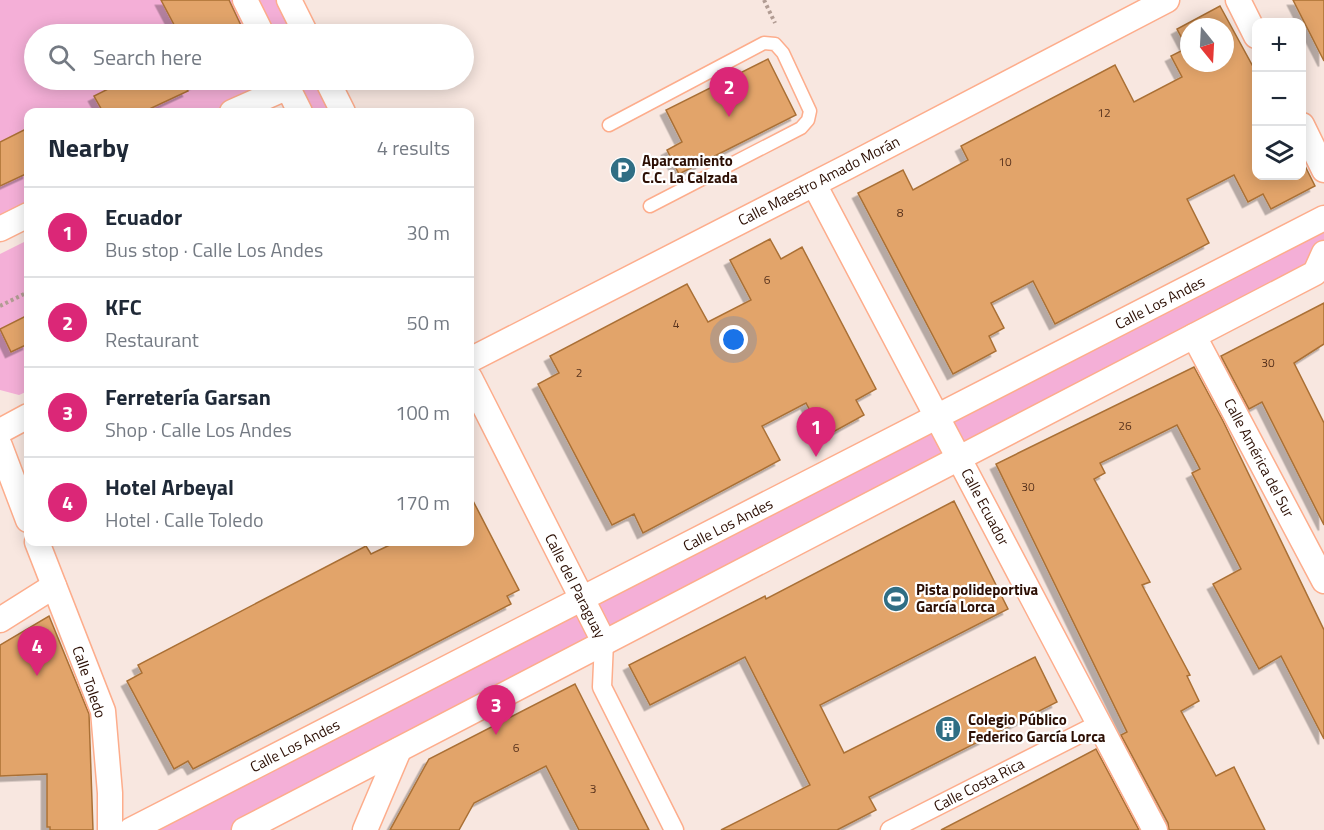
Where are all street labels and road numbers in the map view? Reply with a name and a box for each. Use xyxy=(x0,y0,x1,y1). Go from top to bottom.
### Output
street label: Calle Maestro Amado Morán xyxy=(734,130,904,231)
street label: Calle Los Andes xyxy=(1111,270,1209,335)
street label: Calle América del Sur xyxy=(1218,394,1301,521)
street label: Calle Ecuador xyxy=(955,464,1015,550)
street label: Calle Los Andes xyxy=(679,492,777,557)
street label: Calle del Paraguay xyxy=(539,529,612,642)
street label: Calle Toledo xyxy=(66,643,113,721)
street label: Calle Los Andes xyxy=(246,713,344,778)
street label: Calle Costa Rica xyxy=(929,752,1029,817)

